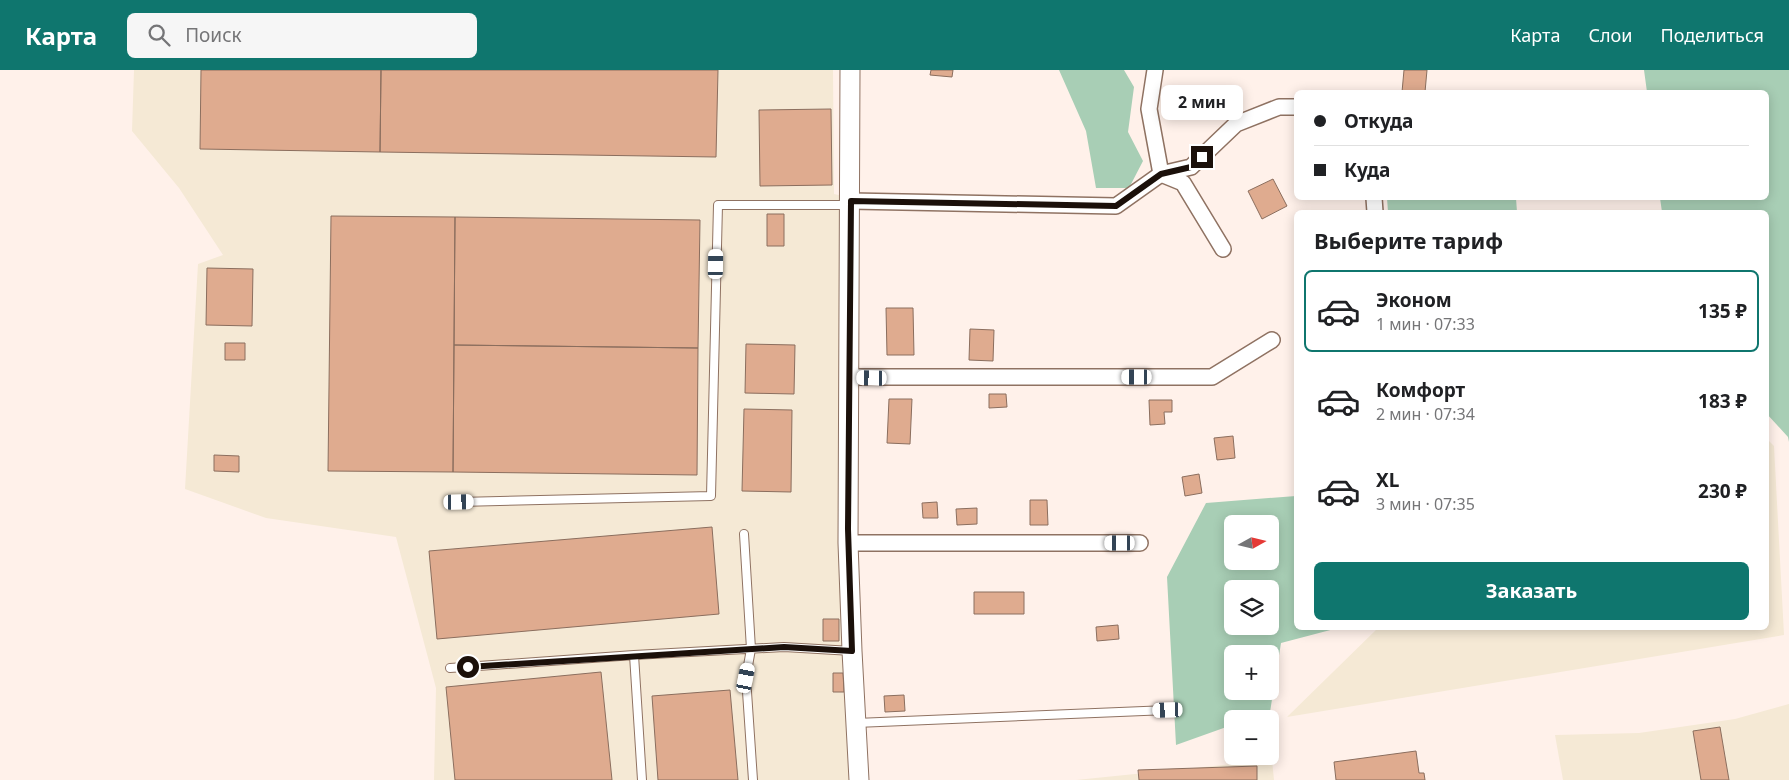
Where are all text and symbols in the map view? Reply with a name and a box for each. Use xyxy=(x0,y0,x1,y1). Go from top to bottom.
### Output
search box xyxy=(127,13,477,58)
text: Карта xyxy=(25,19,97,52)
icon: search xyxy=(145,21,173,49)
text: Поиск xyxy=(185,22,242,48)
text: Карта xyxy=(1510,23,1560,47)
text: Слои xyxy=(1588,23,1632,47)
text: Поделиться xyxy=(1660,23,1764,47)
callout: 2 мин xyxy=(1161,84,1243,119)
text: 2 мин xyxy=(1178,91,1226,113)
text: Откуда xyxy=(1344,108,1413,134)
route end xyxy=(1191,146,1213,168)
text: Куда xyxy=(1344,157,1390,183)
text: Выберите тариф xyxy=(1314,225,1503,255)
car xyxy=(708,249,723,279)
text: Эконом xyxy=(1376,287,1452,313)
icon: car xyxy=(1316,289,1361,334)
text: 135 ₽ xyxy=(1698,298,1747,324)
text: 1 мин · 07:33 xyxy=(1376,313,1475,335)
car xyxy=(856,370,887,386)
car xyxy=(1122,370,1152,385)
text: Комфорт xyxy=(1376,377,1465,403)
icon: car xyxy=(1316,379,1361,424)
text: 183 ₽ xyxy=(1698,388,1747,414)
text: 2 мин · 07:34 xyxy=(1376,403,1475,425)
text: XL xyxy=(1376,467,1399,493)
icon: car xyxy=(1316,469,1361,514)
text: 230 ₽ xyxy=(1698,478,1747,504)
text: 3 мин · 07:35 xyxy=(1376,493,1475,515)
car xyxy=(443,494,474,510)
north arrow xyxy=(1224,515,1279,570)
map controls xyxy=(1224,515,1279,765)
car xyxy=(1105,536,1135,551)
button: Заказать xyxy=(1314,562,1749,620)
button: layers xyxy=(1224,580,1279,635)
button: + xyxy=(1224,645,1279,700)
route start xyxy=(457,656,479,678)
car xyxy=(735,662,756,694)
car xyxy=(1152,702,1183,718)
button: − xyxy=(1224,710,1279,765)

